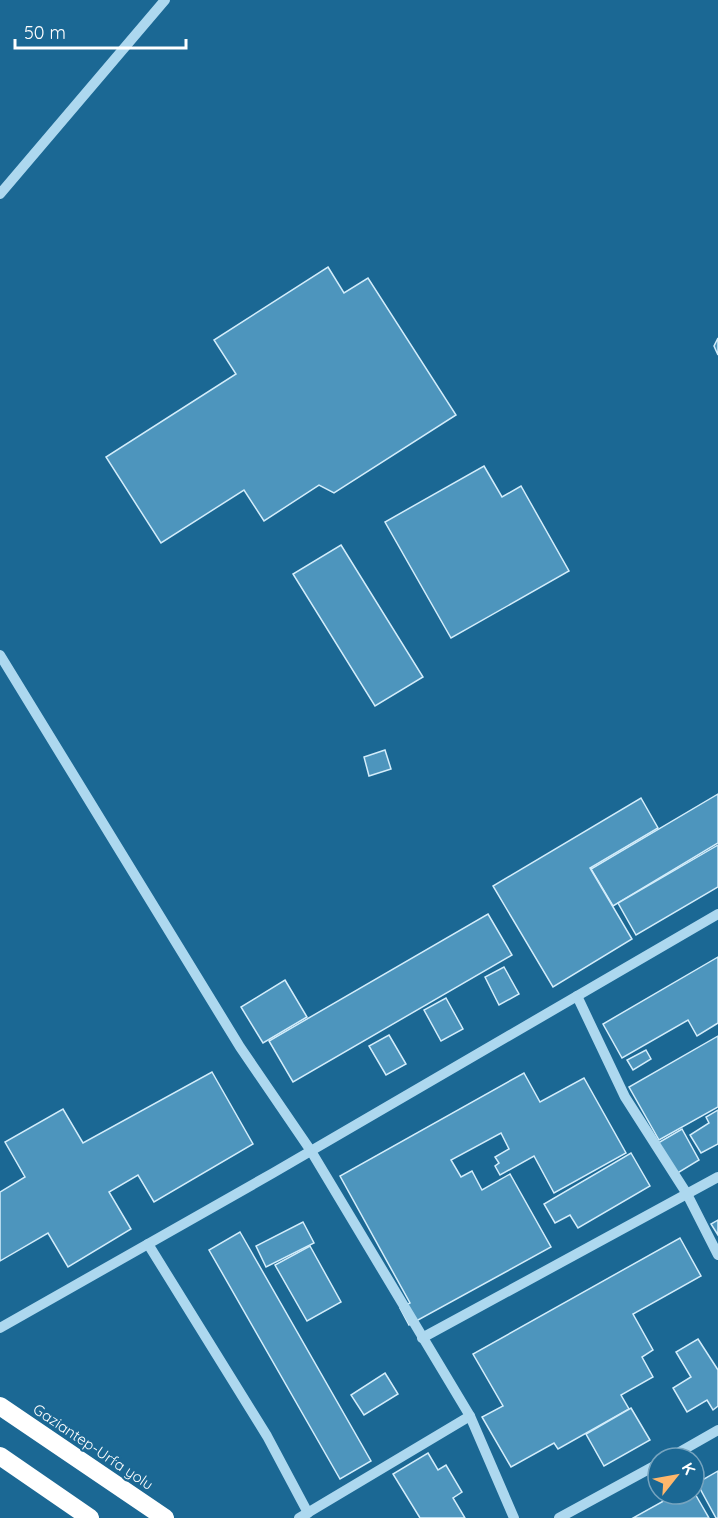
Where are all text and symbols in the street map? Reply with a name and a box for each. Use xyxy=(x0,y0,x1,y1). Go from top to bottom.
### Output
scale bar xyxy=(15,12,186,50)
text: 50 m xyxy=(24,21,66,44)
street label: Gaziantep-Urfa yolu xyxy=(30,1399,157,1494)
north arrow xyxy=(646,1446,706,1506)
text: K xyxy=(678,1459,700,1478)

